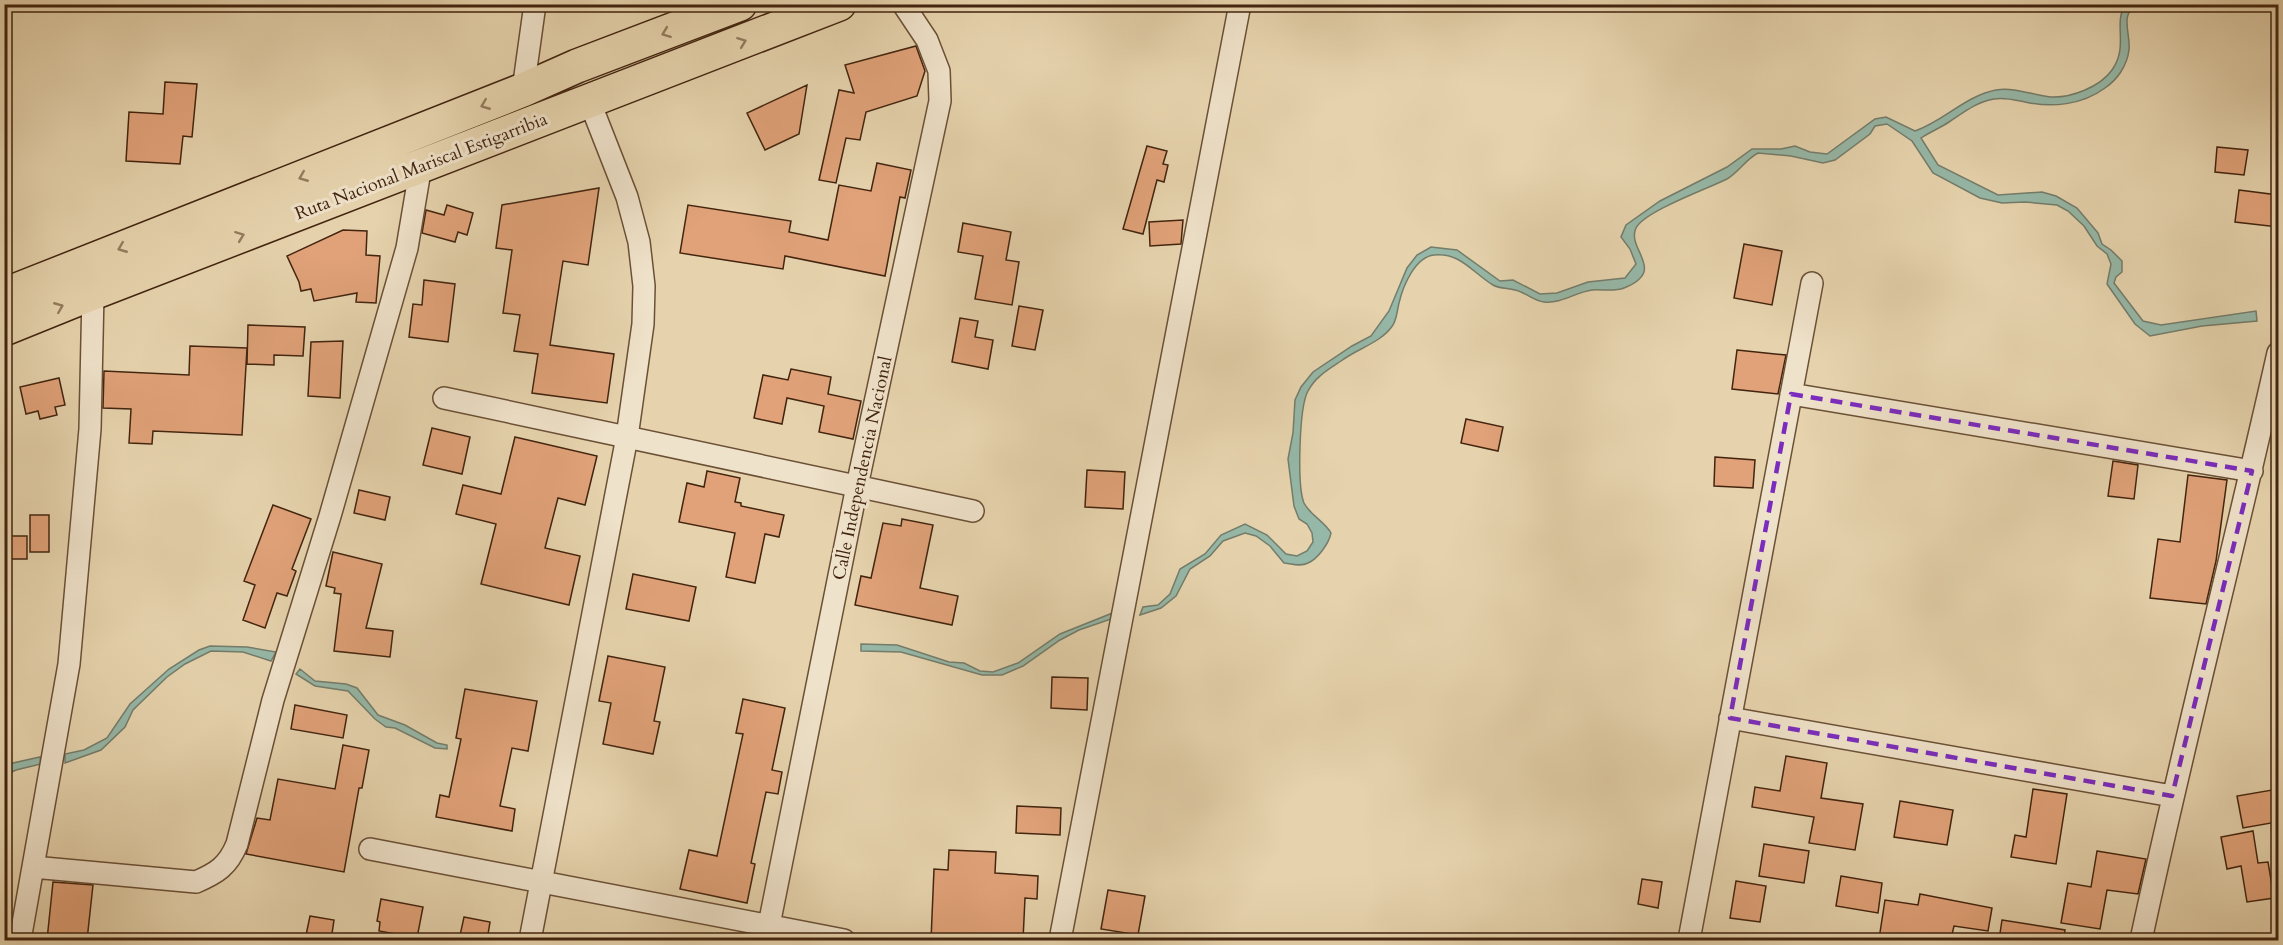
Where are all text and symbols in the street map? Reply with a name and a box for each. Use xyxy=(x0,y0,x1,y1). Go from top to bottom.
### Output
one-way arrow xyxy=(661,25,672,38)
one-way arrow xyxy=(736,37,747,49)
one-way arrow xyxy=(480,98,491,110)
street label: Ruta Nacional Mariscal Estigarribia xyxy=(291,107,551,226)
one-way arrow xyxy=(299,169,309,182)
one-way arrow xyxy=(234,231,245,243)
one-way arrow xyxy=(117,241,128,254)
one-way arrow xyxy=(52,302,63,314)
street label: Calle Independencia Nacional xyxy=(827,353,899,582)

